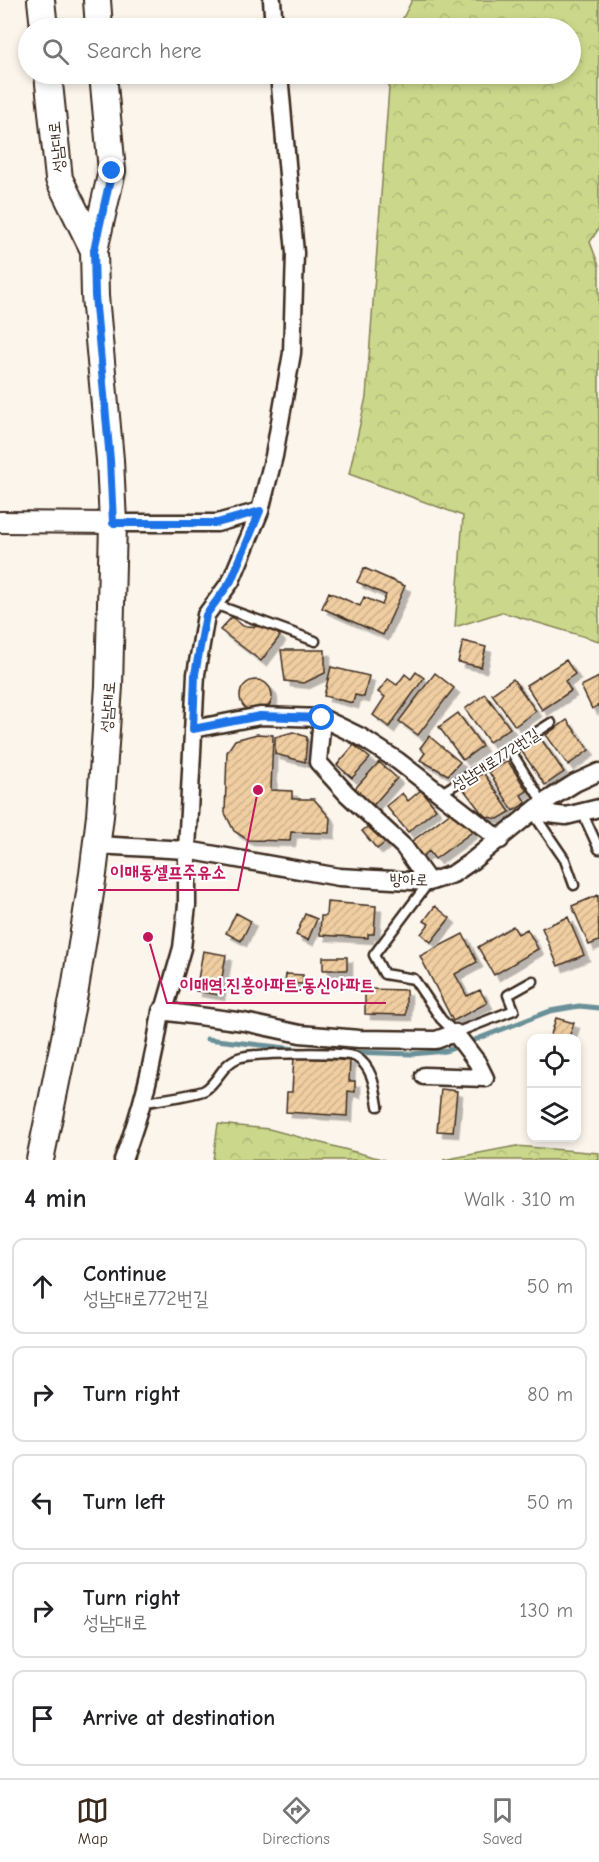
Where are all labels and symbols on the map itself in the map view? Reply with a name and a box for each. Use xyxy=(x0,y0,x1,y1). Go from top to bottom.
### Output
street label: 성남대로 xyxy=(45,120,69,173)
route end xyxy=(98,157,124,183)
street label: 성남대로 xyxy=(97,681,119,733)
route start xyxy=(308,704,334,730)
street label: 성남대로772번길 xyxy=(448,725,543,795)
callout: 이매동셀프주유소 xyxy=(98,854,238,890)
text: 이매동셀프주유소 xyxy=(110,862,226,883)
street label: 방아로 xyxy=(390,871,428,889)
callout: 이매역.진흥아파트.동신아파트 xyxy=(167,967,386,1003)
text: 이매역.진흥아파트.동신아파트 xyxy=(180,975,374,996)

